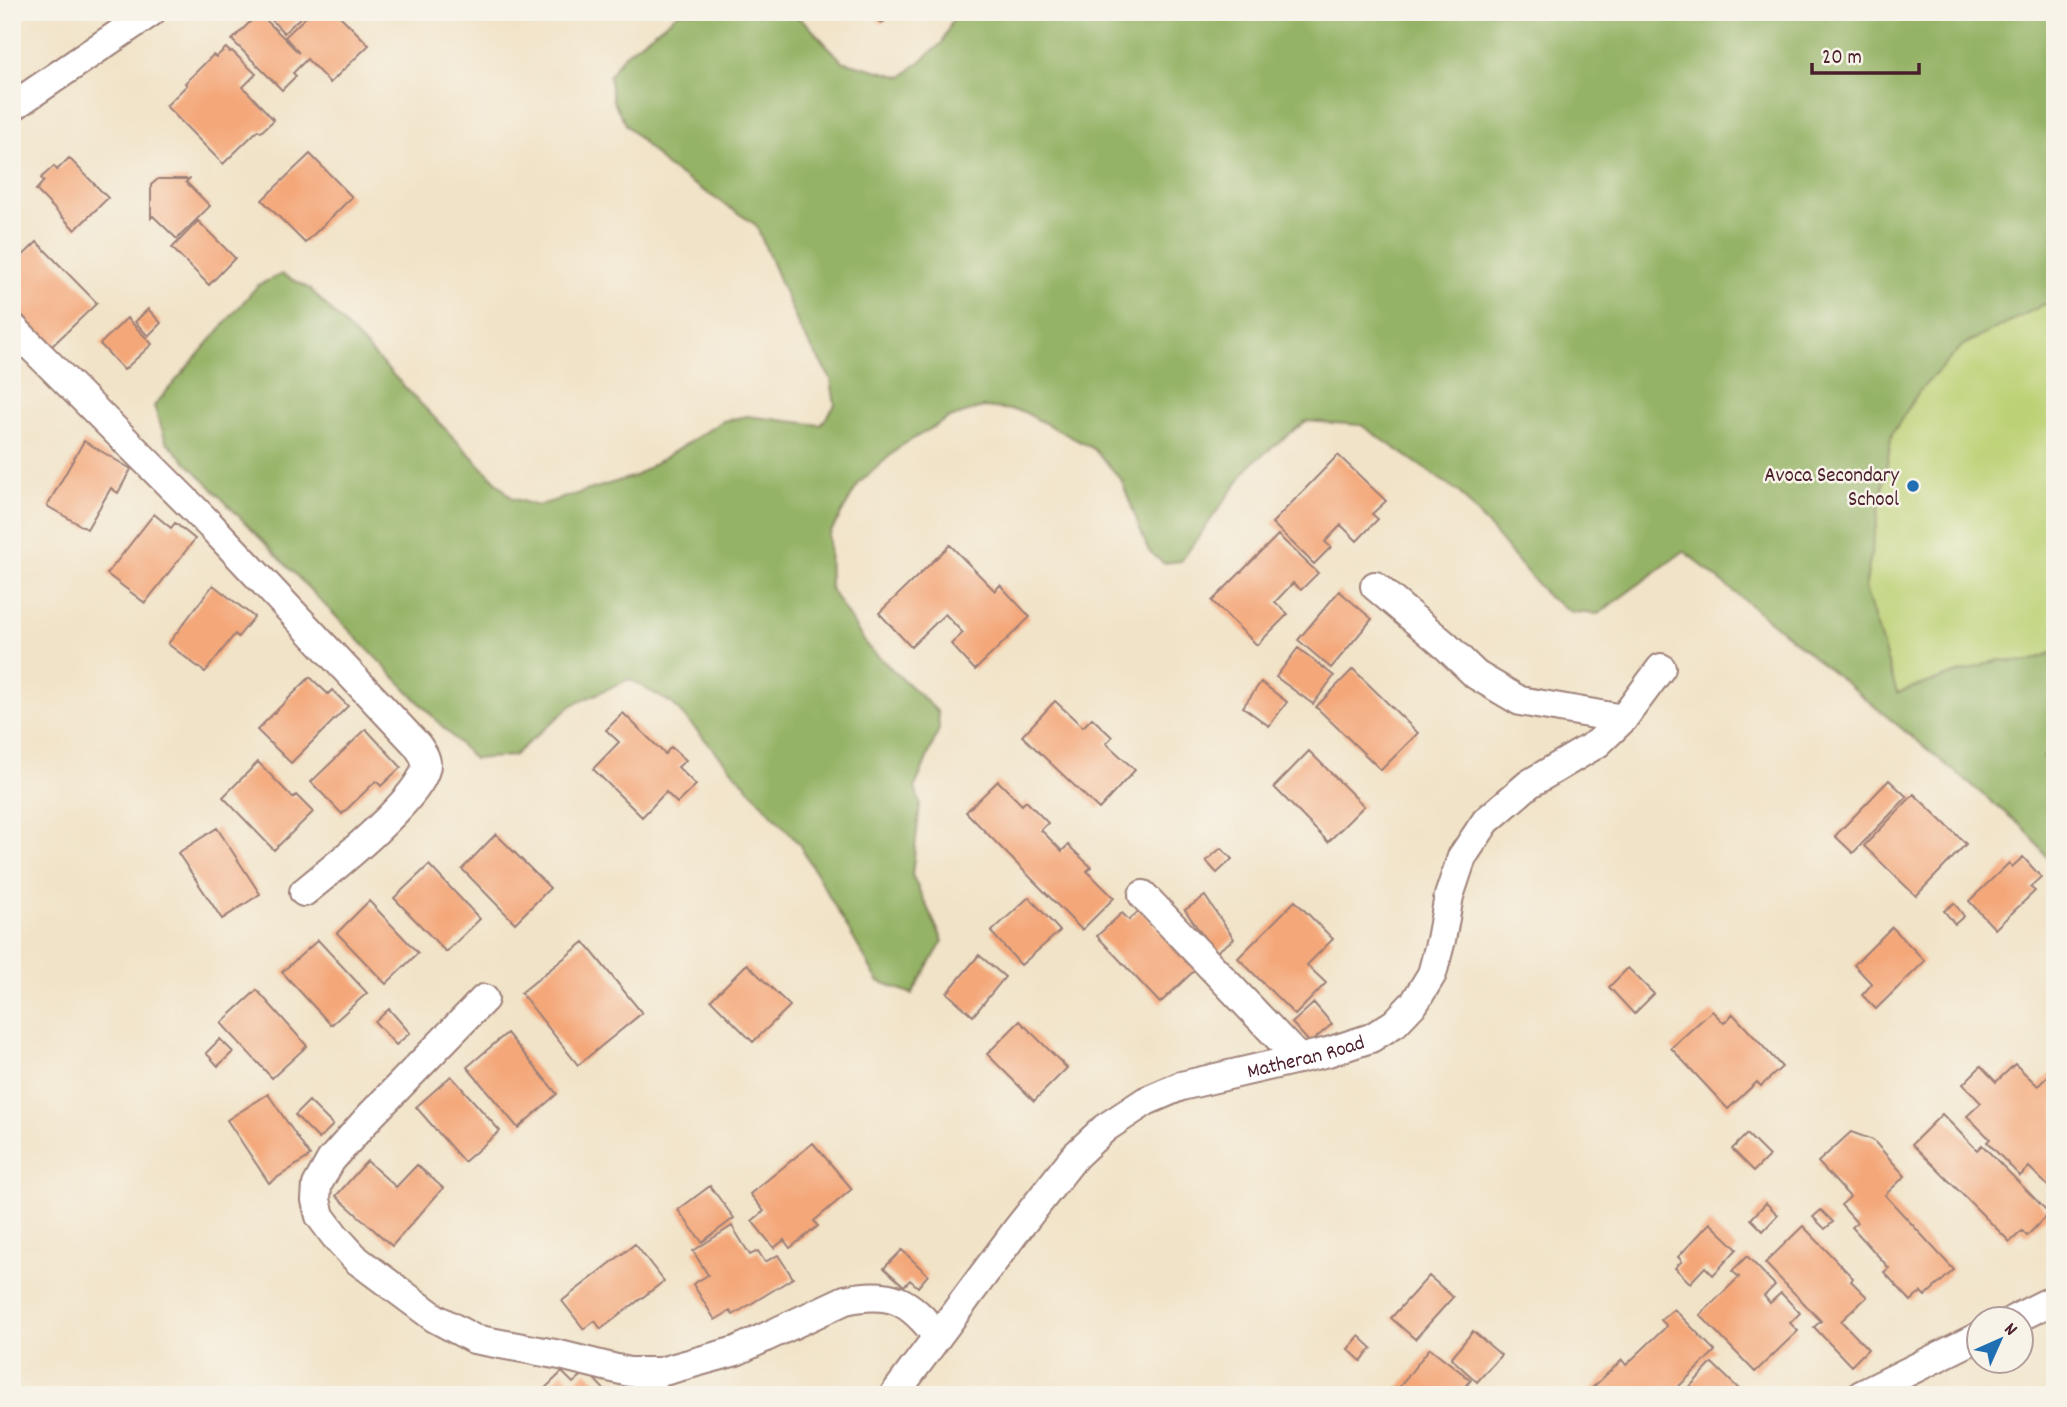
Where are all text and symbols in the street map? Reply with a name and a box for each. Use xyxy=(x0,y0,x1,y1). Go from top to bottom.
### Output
scale bar xyxy=(1812,32,1918,76)
text: 20 m xyxy=(1822,44,1862,74)
place label: Avoca Secondary School xyxy=(1764,462,1899,516)
marker: Avoca Secondary School xyxy=(1905,478,1921,494)
street label: Matheran Road xyxy=(1244,1029,1369,1088)
north arrow xyxy=(1966,1306,2036,1376)
text: N xyxy=(1997,1318,2022,1343)

